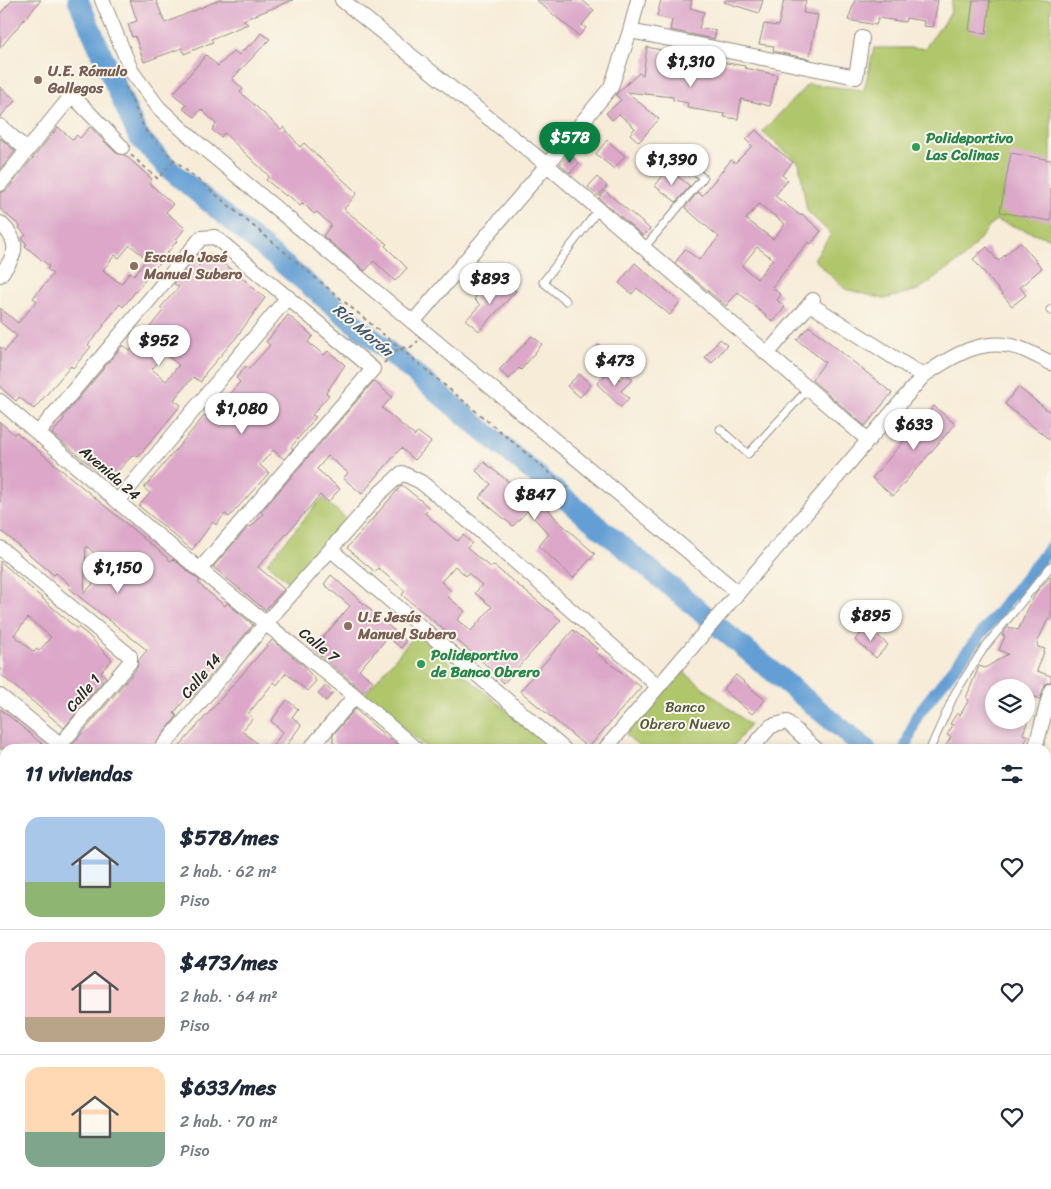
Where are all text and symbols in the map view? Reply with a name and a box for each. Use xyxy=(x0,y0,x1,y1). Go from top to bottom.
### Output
pin: $1,310 xyxy=(650,46,732,88)
text: $1,310 xyxy=(667,47,715,76)
place label: U.E. Rómulo Gallegos xyxy=(47,58,128,101)
marker: U.E. Rómulo Gallegos xyxy=(32,74,44,86)
pin: $578 xyxy=(540,121,600,164)
text: $578 xyxy=(550,123,590,152)
place label: Polideportivo Las Colinas xyxy=(926,125,1014,168)
marker: Polideportivo Las Colinas xyxy=(910,141,922,153)
pin: $1,390 xyxy=(631,144,713,186)
text: $1,390 xyxy=(647,145,697,174)
place label: Escuela José Manuel Subero xyxy=(143,244,243,287)
marker: Escuela José Manuel Subero xyxy=(128,260,140,272)
pin: $893 xyxy=(460,262,520,305)
text: $893 xyxy=(470,264,510,293)
water label: Río Morón xyxy=(326,296,402,366)
pin: $952 xyxy=(129,324,189,367)
text: $952 xyxy=(139,326,179,355)
pin: $473 xyxy=(585,344,645,387)
text: $473 xyxy=(596,346,634,375)
pin: $1,080 xyxy=(201,392,283,435)
text: $1,080 xyxy=(216,394,268,423)
pin: $633 xyxy=(884,408,944,451)
text: $633 xyxy=(895,410,933,439)
street label: Avenida 24 xyxy=(73,438,147,507)
pin: $847 xyxy=(505,478,565,521)
text: $847 xyxy=(515,480,555,509)
pin: $1,150 xyxy=(77,552,159,594)
text: $1,150 xyxy=(94,553,142,582)
pin: $895 xyxy=(841,600,901,642)
text: $895 xyxy=(851,601,891,630)
place label: U.E Jesús Manuel Subero xyxy=(357,604,457,647)
marker: U.E Jesús Manuel Subero xyxy=(342,620,354,632)
street label: Calle 7 xyxy=(293,621,346,670)
place label: Polideportivo de Banco Obrero xyxy=(431,642,540,685)
street label: Calle 14 xyxy=(174,647,228,705)
marker: Polideportivo de Banco Obrero xyxy=(415,658,427,670)
street label: Calle 1 xyxy=(59,668,107,718)
map controls xyxy=(985,679,1035,729)
button: layers xyxy=(985,679,1035,729)
park label: Banco Obrero Nuevo xyxy=(640,694,730,737)
text: 11 viviendas xyxy=(25,755,132,793)
icon: filters xyxy=(998,760,1026,788)
text: $578/mes xyxy=(180,819,279,857)
icon: home xyxy=(65,837,125,897)
icon: heart xyxy=(998,853,1026,881)
text: 2 hab. · 62 m² xyxy=(180,857,277,886)
text: Piso xyxy=(180,886,210,915)
text: $473/mes xyxy=(180,944,278,982)
icon: home xyxy=(65,962,125,1022)
icon: heart xyxy=(998,978,1026,1006)
text: 2 hab. · 64 m² xyxy=(180,982,278,1011)
text: Piso xyxy=(180,1011,210,1040)
text: $633/mes xyxy=(180,1069,276,1107)
icon: home xyxy=(65,1087,125,1147)
icon: heart xyxy=(998,1103,1026,1131)
text: 2 hab. · 70 m² xyxy=(180,1107,278,1136)
text: Piso xyxy=(180,1136,210,1165)

